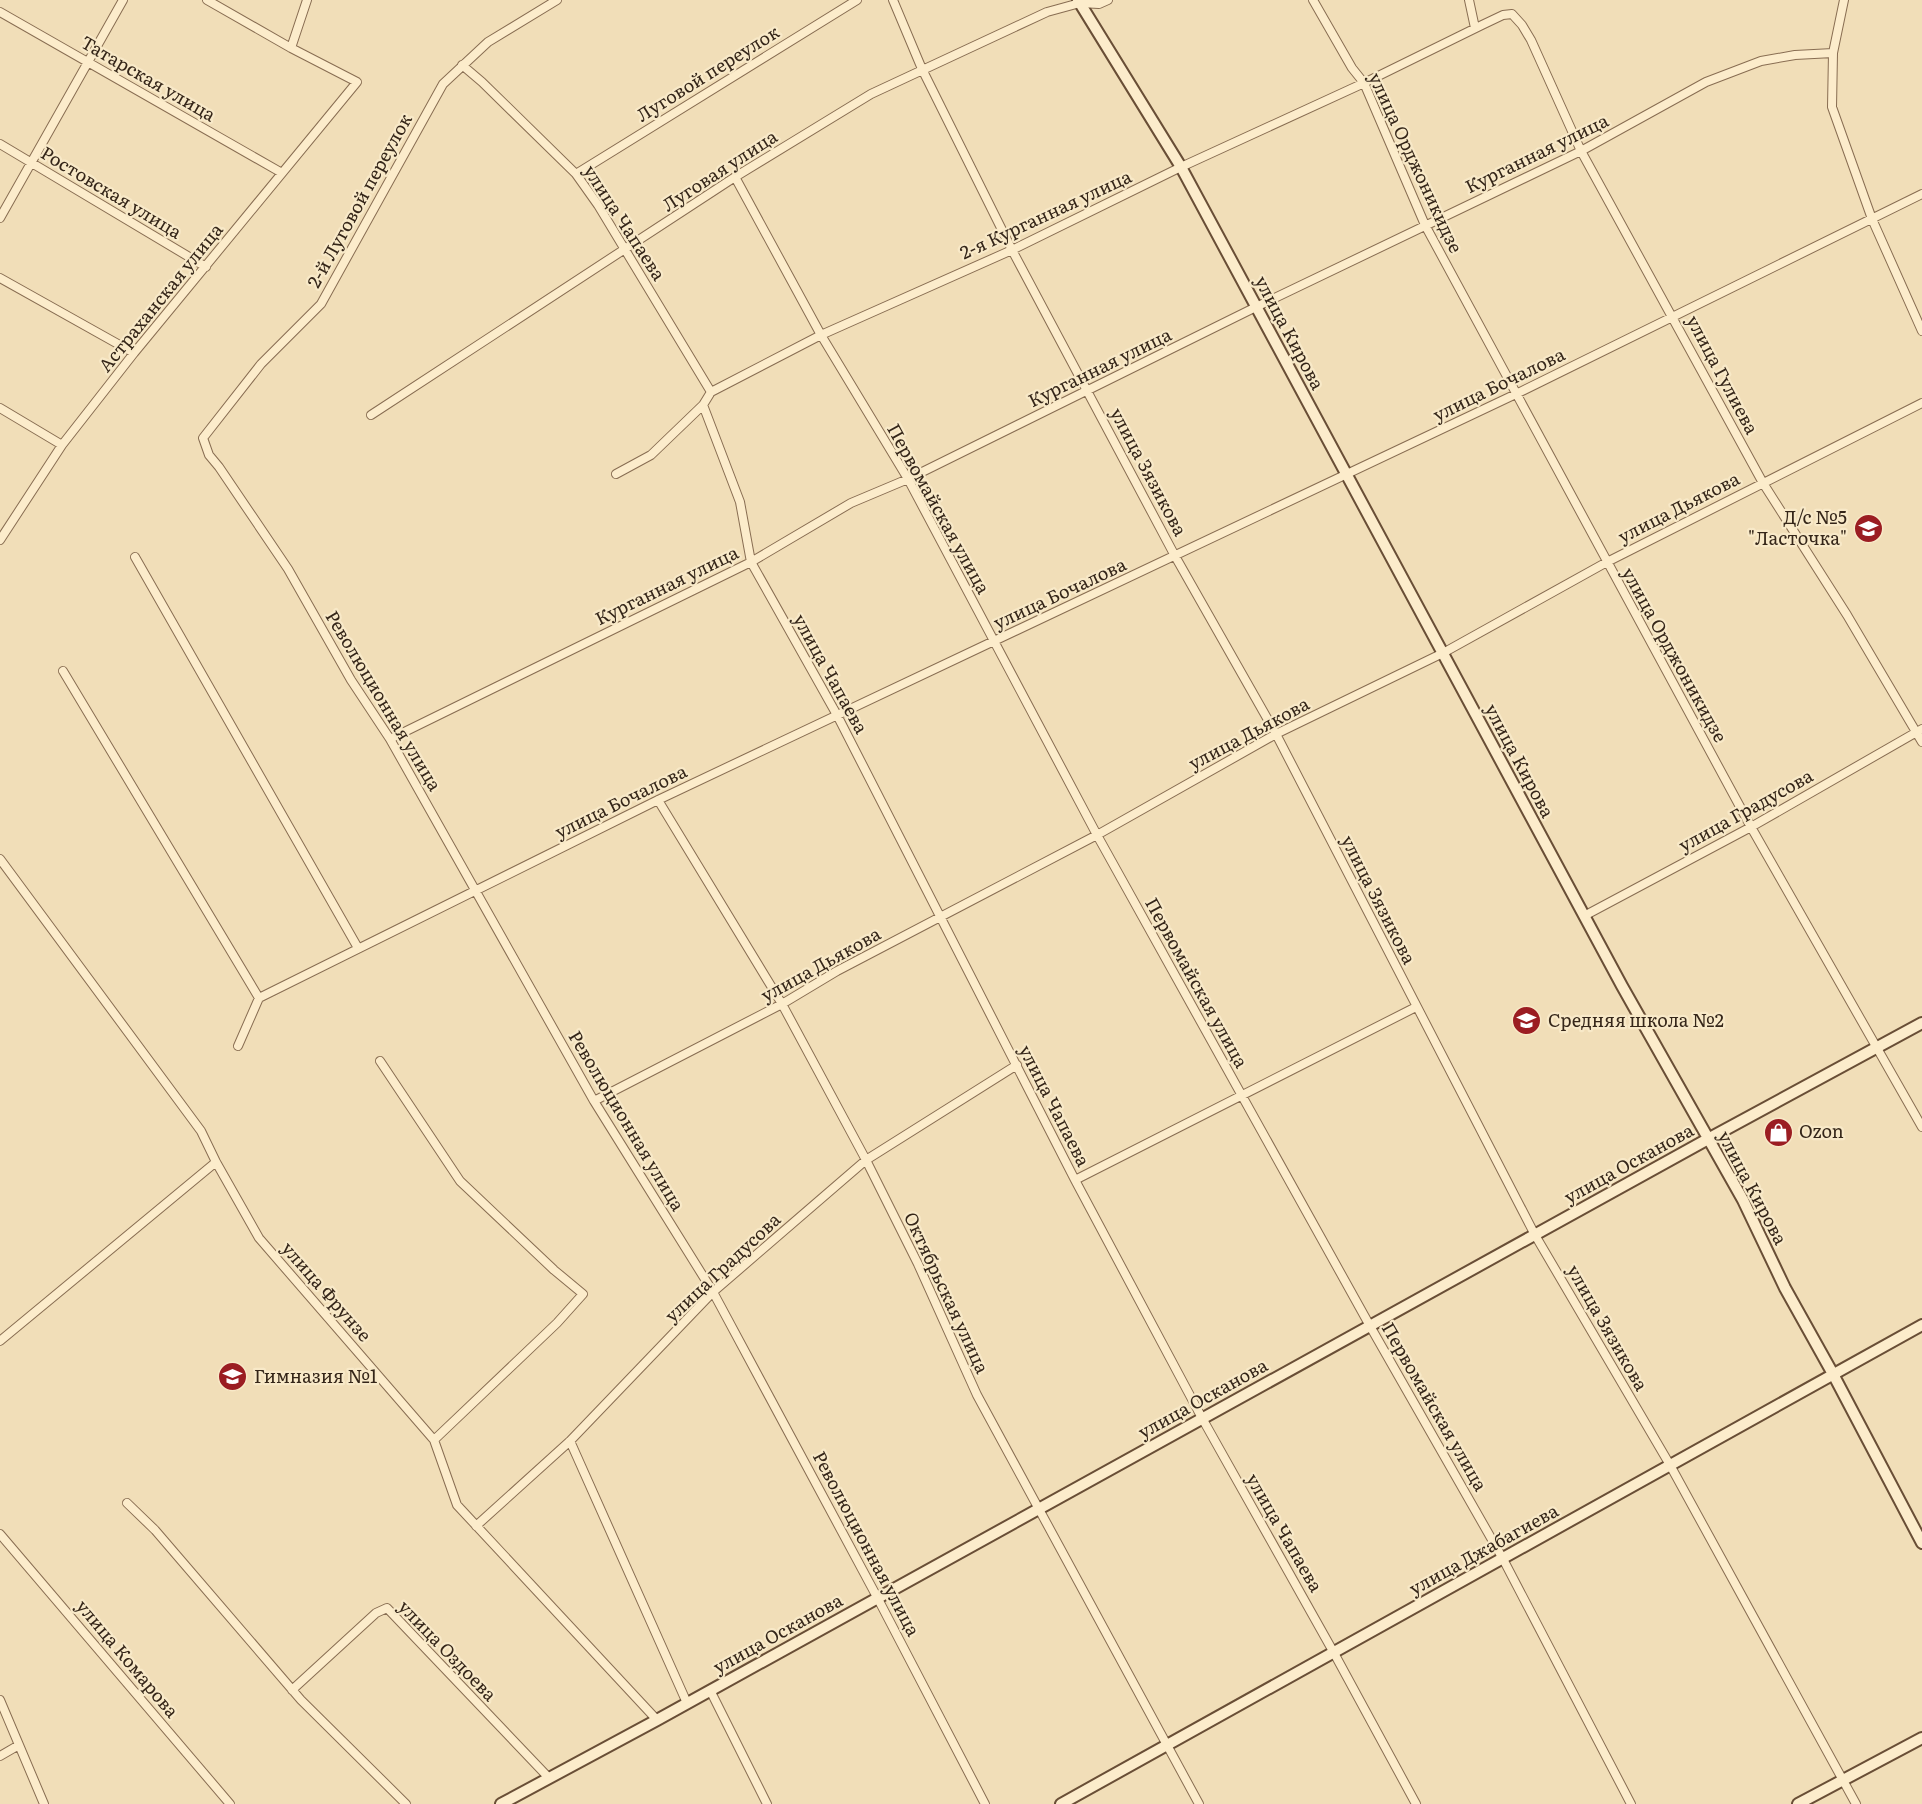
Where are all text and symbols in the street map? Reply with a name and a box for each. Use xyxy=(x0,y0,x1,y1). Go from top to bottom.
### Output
street label: Луговой переулок xyxy=(631,18,784,128)
street label: Татарская улица xyxy=(76,28,222,128)
street label: улица Орджоникидзе xyxy=(1363,68,1470,257)
street label: Курганная улица xyxy=(1460,106,1613,199)
street label: 2-й Луговой переулок xyxy=(300,108,418,292)
street label: Луговая улица xyxy=(656,122,782,217)
street label: Ростовская улица xyxy=(36,139,188,245)
street label: улица Чапаева xyxy=(578,159,673,286)
street label: 2-я Курганная улица xyxy=(955,162,1136,265)
street label: Астраханская улица xyxy=(91,217,229,377)
street label: улица Кирова xyxy=(1249,270,1332,394)
street label: улица Гулиева xyxy=(1681,310,1766,439)
street label: Курганная улица xyxy=(1023,320,1176,413)
street label: улица Бочалова xyxy=(1428,340,1569,427)
street label: улица Зязикова xyxy=(1104,402,1195,541)
street label: Первомайская улица xyxy=(881,418,998,599)
street label: улица Дьякова xyxy=(1613,464,1744,549)
place label: Д/с №5 "Ласточка" xyxy=(1748,503,1847,551)
school or university icon: Д/с №5 "Ласточка" xyxy=(1852,512,1884,544)
street label: Курганная улица xyxy=(590,538,743,631)
street label: улица Бочалова xyxy=(988,550,1131,635)
street label: улица Орджоникидзе xyxy=(1616,562,1735,747)
street label: Революционная улица xyxy=(320,605,449,796)
street label: улица Чапаева xyxy=(787,608,876,738)
street label: улица Дьякова xyxy=(1183,689,1314,776)
street label: улица Кирова xyxy=(1479,698,1562,822)
street label: улица Бочалова xyxy=(550,757,691,844)
street label: улица Градусова xyxy=(1673,761,1818,858)
street label: улица Зязикова xyxy=(1335,830,1424,969)
street label: Первомайская улица xyxy=(1139,892,1256,1073)
street label: улица Дьякова xyxy=(755,919,885,1008)
school or university icon: Средняя школа №2 xyxy=(1511,1005,1543,1037)
place label: Средняя школа №2 xyxy=(1548,1006,1724,1033)
street label: Революционная улица xyxy=(563,1025,692,1216)
street label: улица Чапаева xyxy=(1013,1040,1098,1171)
street label: улица Осканова xyxy=(1558,1116,1698,1210)
shop icon: Ozon xyxy=(1762,1116,1794,1148)
place label: Ozon xyxy=(1799,1117,1844,1144)
street label: улица Кирова xyxy=(1712,1125,1795,1249)
street label: улица Градусова xyxy=(658,1206,786,1328)
street label: Октябрьская улица xyxy=(898,1207,997,1378)
street label: улица Фрунзе xyxy=(276,1235,378,1347)
street label: улица Зязикова xyxy=(1561,1259,1656,1396)
street label: Первомайская улица xyxy=(1376,1317,1495,1496)
street label: улица Осканова xyxy=(1132,1351,1272,1445)
school or university icon: Гимназия №1 xyxy=(217,1361,249,1393)
place label: Гимназия №1 xyxy=(254,1362,377,1389)
street label: Революционная улица xyxy=(807,1446,928,1641)
street label: улица Чапаева xyxy=(1240,1468,1330,1597)
street label: улица Джабагиева xyxy=(1404,1496,1563,1601)
street label: улица Осканова xyxy=(707,1586,847,1680)
street label: улица Комарова xyxy=(71,1593,186,1723)
street label: улица Оздоева xyxy=(393,1593,504,1707)

